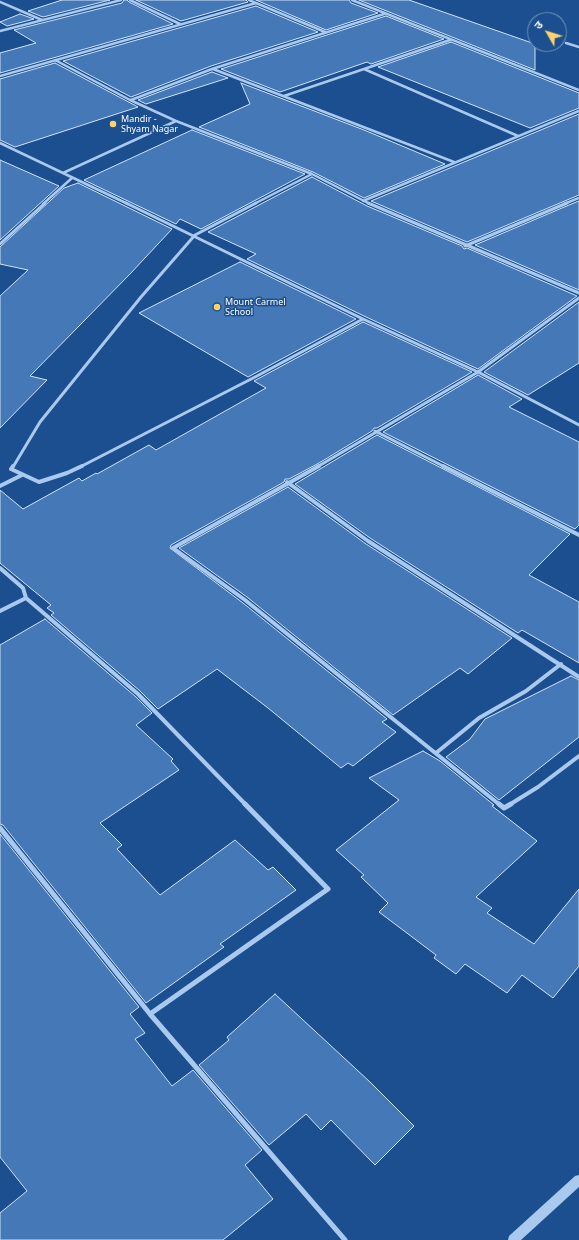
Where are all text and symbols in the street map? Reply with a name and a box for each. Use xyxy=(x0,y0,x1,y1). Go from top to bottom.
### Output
north arrow xyxy=(527,12,567,52)
text: उ xyxy=(530,18,546,32)
place label: Mandir - Shyam Nagar xyxy=(121,114,178,135)
marker: Mandir - Shyam Nagar xyxy=(108,119,118,129)
place label: Mount Carmel School xyxy=(225,297,286,318)
marker: Mount Carmel School xyxy=(212,302,222,312)

